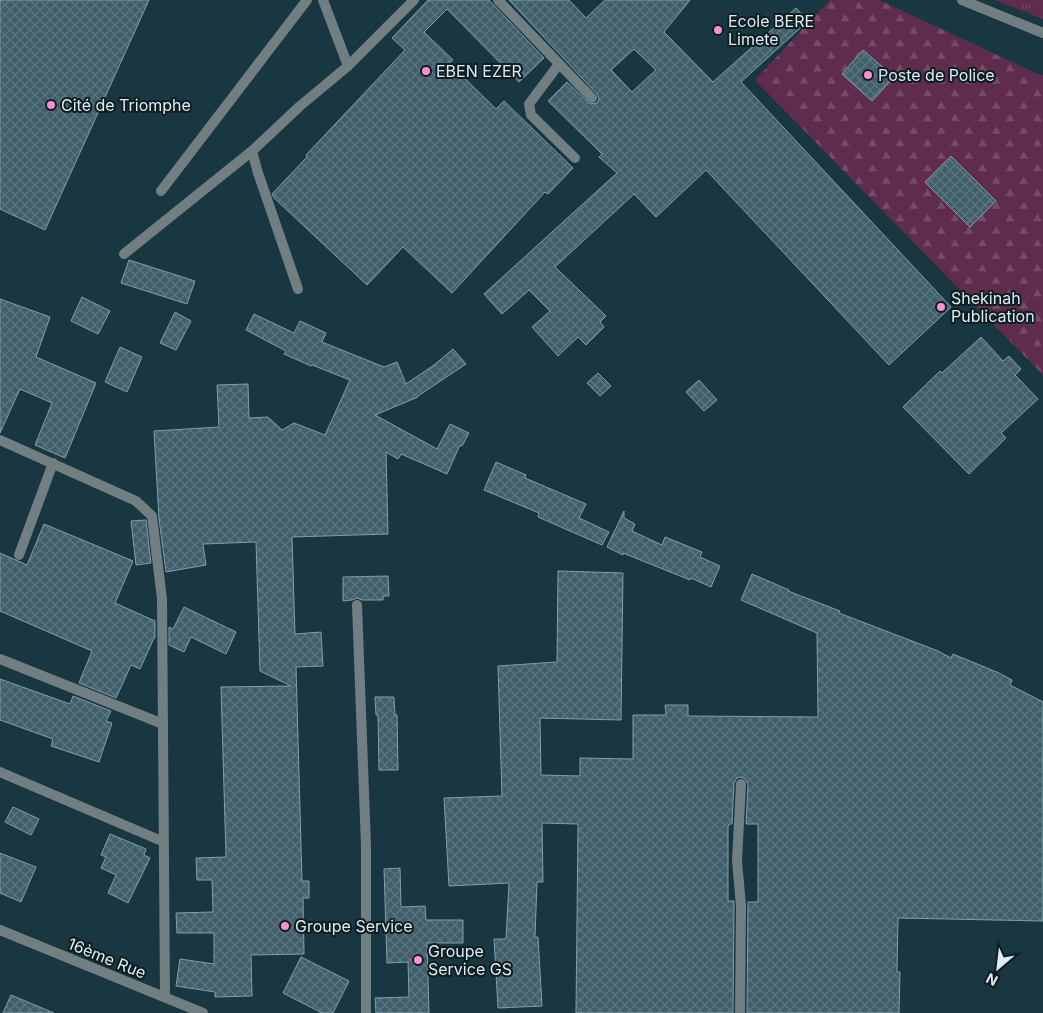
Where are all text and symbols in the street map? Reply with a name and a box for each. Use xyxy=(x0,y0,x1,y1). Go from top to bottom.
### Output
place label: Ecole BERE Limete xyxy=(728,11,814,49)
marker: Ecole BERE Limete xyxy=(712,24,724,36)
place label: EBEN EZER xyxy=(436,61,522,81)
marker: EBEN EZER xyxy=(420,65,432,77)
place label: Poste de Police xyxy=(878,65,995,85)
marker: Poste de Police xyxy=(862,69,874,81)
place label: Cité de Triomphe xyxy=(61,95,191,115)
marker: Cité de Triomphe xyxy=(45,99,57,111)
place label: Shekinah Publication xyxy=(951,288,1035,326)
marker: Shekinah Publication xyxy=(935,301,947,313)
place label: Groupe Service xyxy=(295,916,413,936)
marker: Groupe Service xyxy=(279,920,291,932)
street label: 16ème Rue xyxy=(65,933,149,983)
place label: Groupe Service GS xyxy=(428,941,512,979)
north arrow xyxy=(973,943,1023,993)
marker: Groupe Service GS xyxy=(412,954,424,966)
text: N xyxy=(983,970,1000,990)

